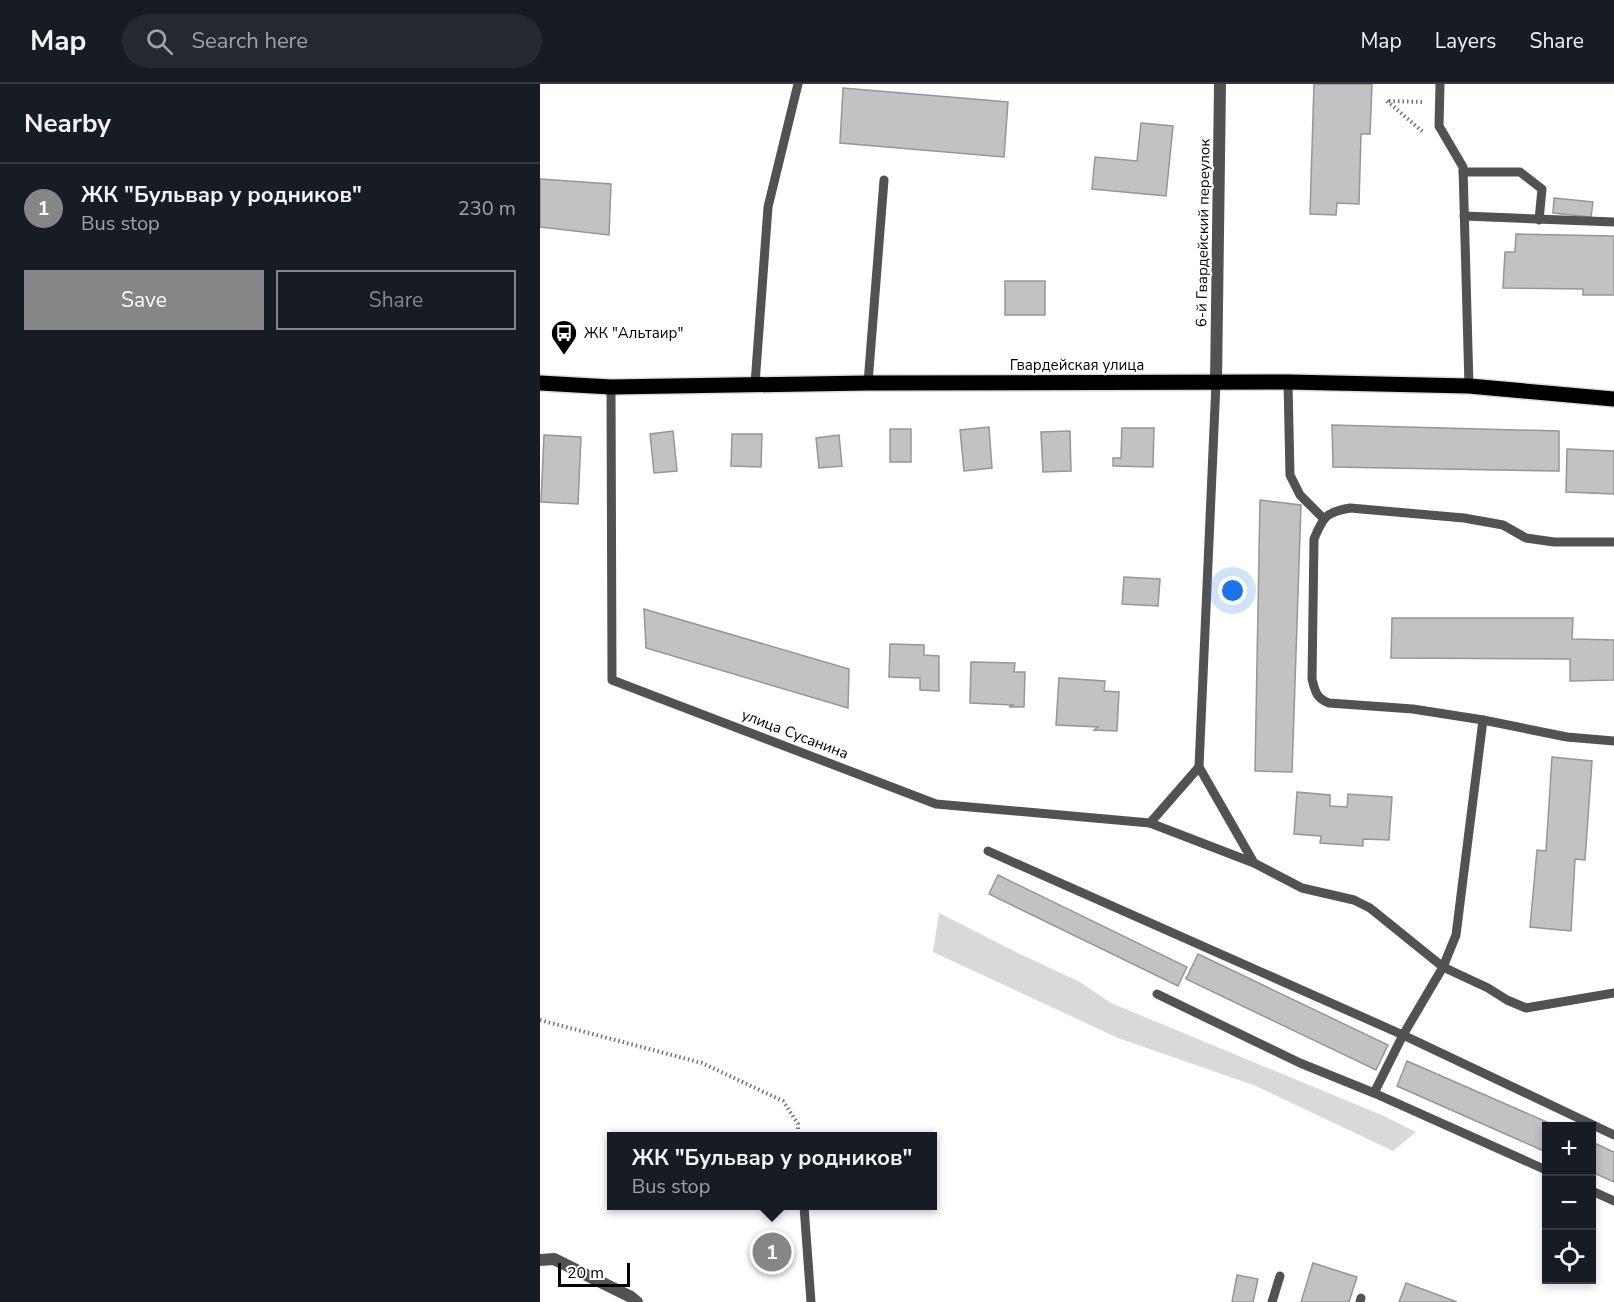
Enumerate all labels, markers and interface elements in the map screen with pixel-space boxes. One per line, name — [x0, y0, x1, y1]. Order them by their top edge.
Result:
search box — [122, 14, 542, 68]
text: Map — [30, 22, 86, 60]
icon: search — [143, 25, 176, 58]
text: Search here — [191, 26, 308, 56]
text: Map — [1360, 27, 1402, 55]
text: Layers — [1435, 27, 1496, 55]
text: Share — [1529, 27, 1584, 55]
text: Nearby — [24, 106, 111, 141]
street label: 6-й Гвардейский переулок — [1191, 139, 1215, 327]
text: ЖК "Бульвар у родников" — [81, 180, 362, 210]
text: 1 — [38, 195, 50, 222]
text: 230 m — [458, 195, 516, 222]
text: Bus stop — [81, 210, 160, 237]
button: Save — [24, 270, 264, 330]
button: Share — [276, 270, 516, 330]
bus stop icon: ЖК "Альтаир" — [549, 318, 579, 356]
place label: ЖК "Альтаир" — [584, 323, 683, 343]
street label: Гвардейская улица — [1010, 355, 1144, 375]
your location — [1218, 576, 1247, 605]
street label: улица Сусанина — [739, 704, 851, 764]
map controls — [1542, 1122, 1596, 1284]
button: + — [1542, 1122, 1596, 1176]
popup — [607, 1132, 937, 1210]
text: ЖК "Бульвар у родников" — [632, 1143, 912, 1173]
text: Bus stop — [632, 1173, 710, 1200]
button: − — [1542, 1176, 1596, 1230]
pin: 1 — [752, 1230, 792, 1274]
button: locate — [1542, 1230, 1596, 1284]
scale bar — [558, 1260, 630, 1288]
text: 20 m — [567, 1262, 604, 1284]

